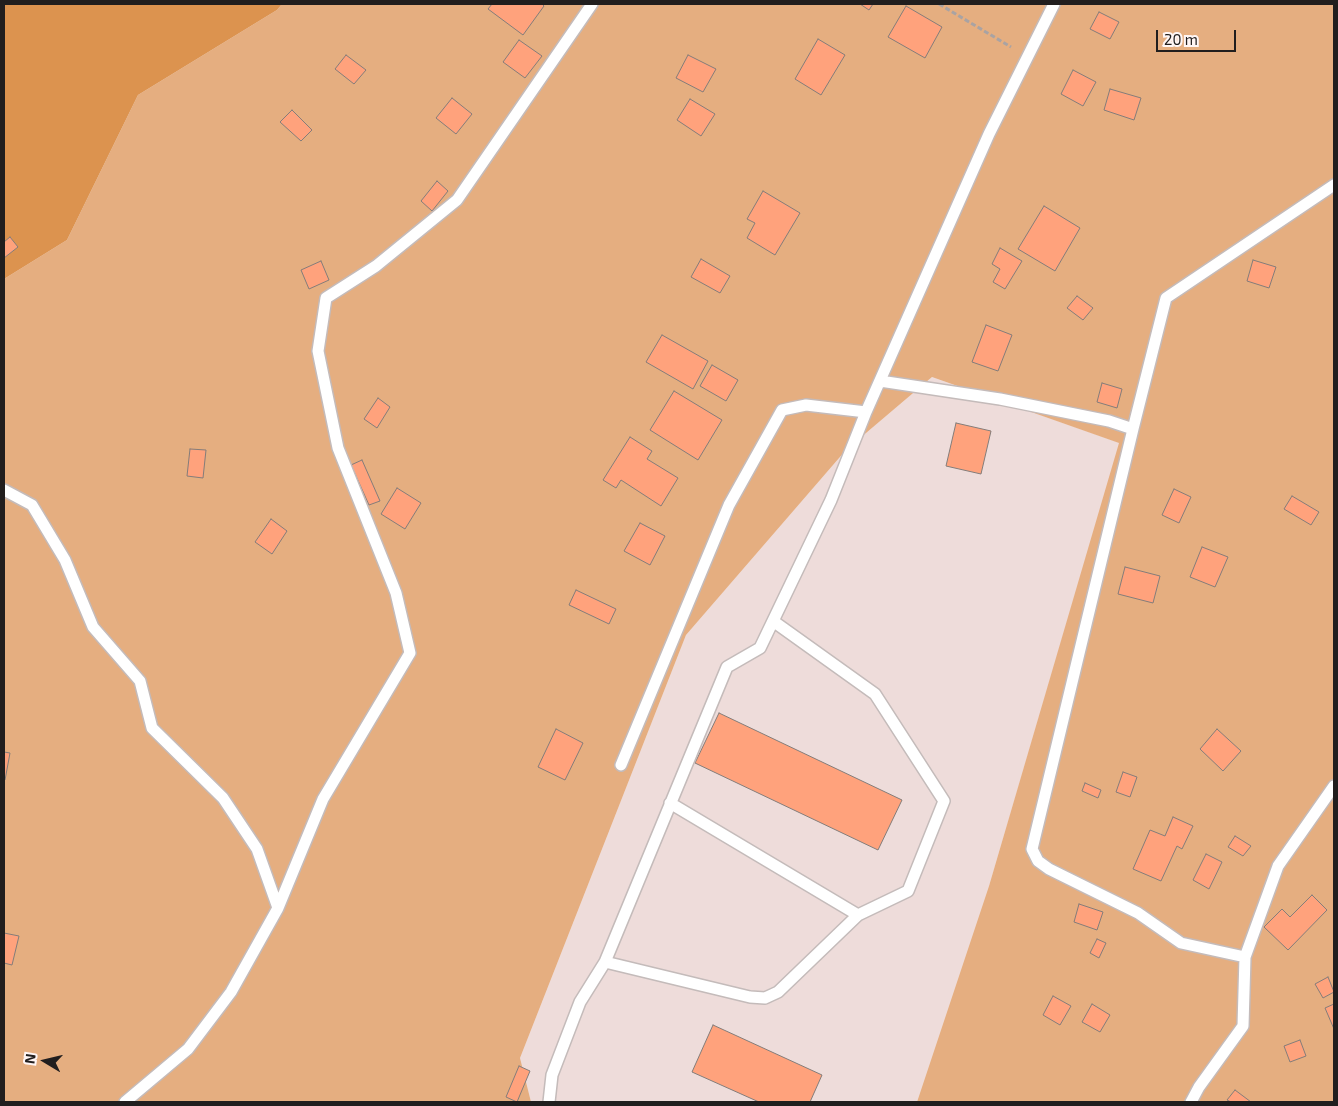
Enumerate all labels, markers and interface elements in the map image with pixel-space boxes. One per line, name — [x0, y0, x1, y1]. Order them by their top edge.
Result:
scale bar — [1158, 20, 1238, 52]
text: 20 m — [1164, 30, 1198, 48]
north arrow — [20, 1036, 70, 1086]
text: N — [21, 1052, 39, 1065]

